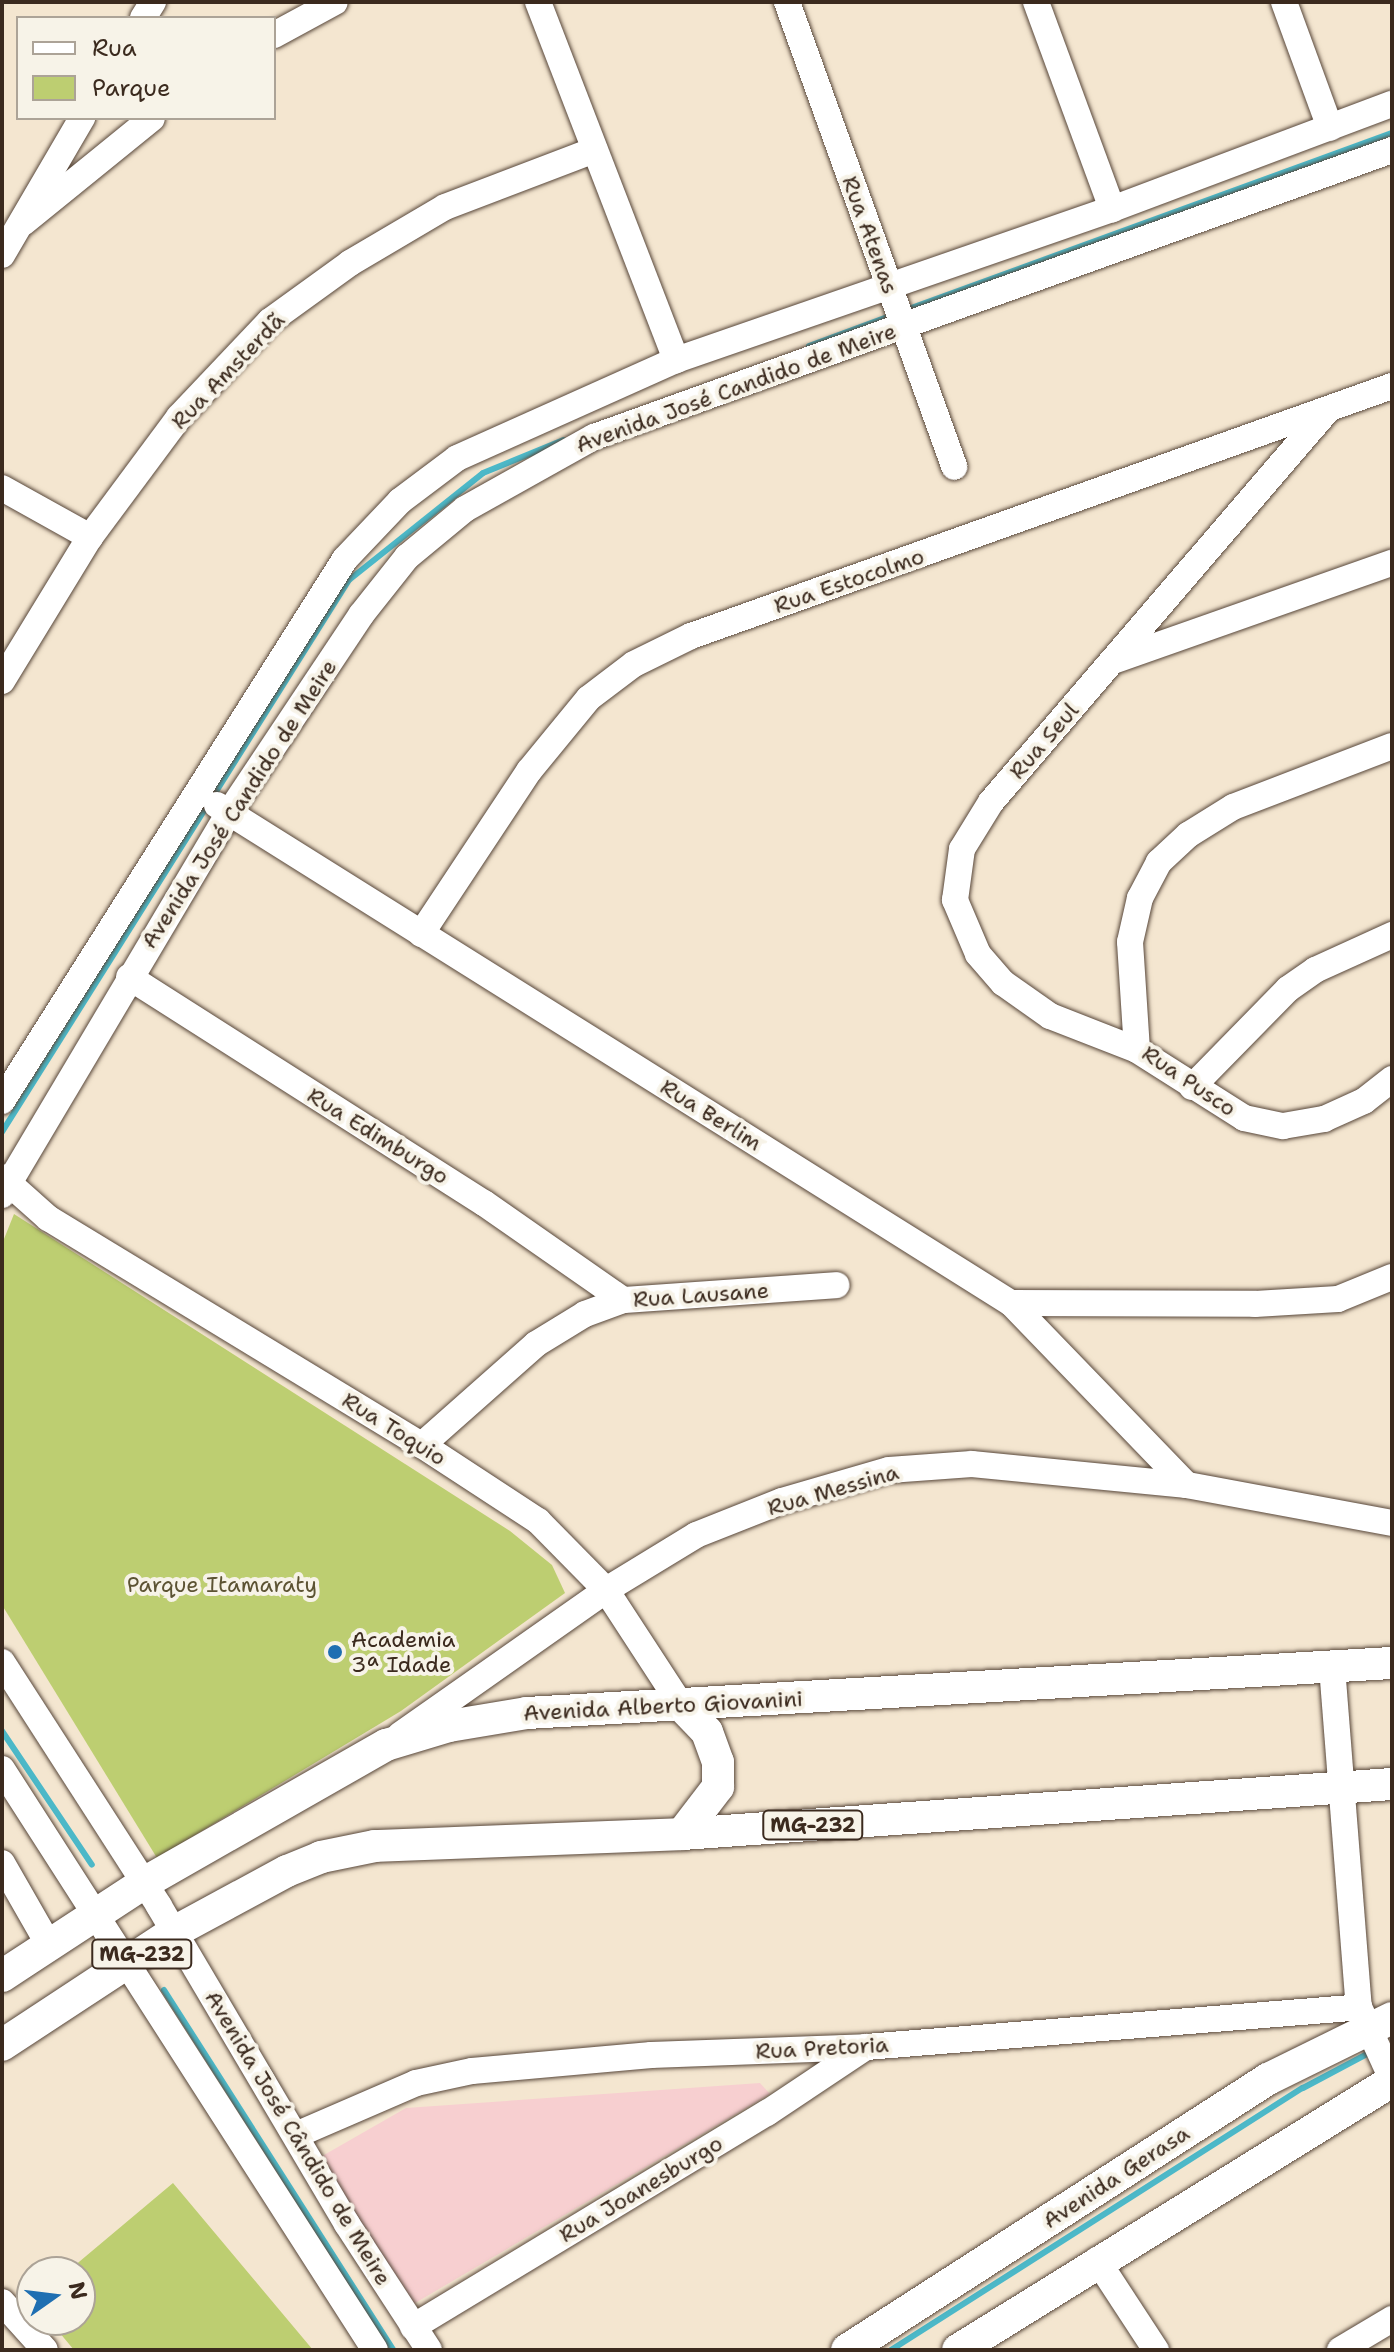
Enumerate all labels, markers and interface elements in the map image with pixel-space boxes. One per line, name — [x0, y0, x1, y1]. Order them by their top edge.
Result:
legend — [16, 16, 276, 120]
text: Rua — [92, 32, 137, 64]
text: Parque — [92, 72, 171, 104]
street label: Rua Atenas — [836, 172, 904, 298]
street label: Rua Amsterdã — [166, 307, 290, 435]
street label: Avenida José Candido de Meire — [572, 318, 900, 458]
street label: Rua Estocolmo — [770, 543, 928, 619]
street label: Avenida José Candido de Meire — [136, 655, 342, 953]
street label: Rua Seul — [1004, 698, 1084, 784]
street label: Rua Pusco — [1137, 1040, 1241, 1122]
street label: Rua Berlim — [656, 1074, 766, 1156]
street label: Rua Edimburgo — [302, 1082, 454, 1190]
street label: Rua Lausane — [632, 1277, 770, 1313]
street label: Rua Toquio — [337, 1387, 451, 1471]
street label: Rua Messina — [764, 1459, 902, 1521]
park label: Parque Itamaraty — [127, 1572, 317, 1598]
place label: Academia 3ª Idade — [351, 1626, 456, 1678]
marker: Academia 3ª Idade — [326, 1643, 344, 1661]
street label: Avenida Alberto Giovanini — [523, 1685, 803, 1727]
road number: MG-232 — [761, 1809, 865, 1841]
road number: MG-232 — [90, 1938, 194, 1970]
street label: Avenida José Cândido de Meire — [199, 1986, 397, 2290]
street label: Rua Pretoria — [755, 2031, 889, 2065]
street label: Avenida Gerasa — [1038, 2120, 1194, 2234]
street label: Rua Joanesburgo — [555, 2130, 727, 2248]
north arrow — [16, 2256, 96, 2336]
text: N — [62, 2279, 94, 2303]

